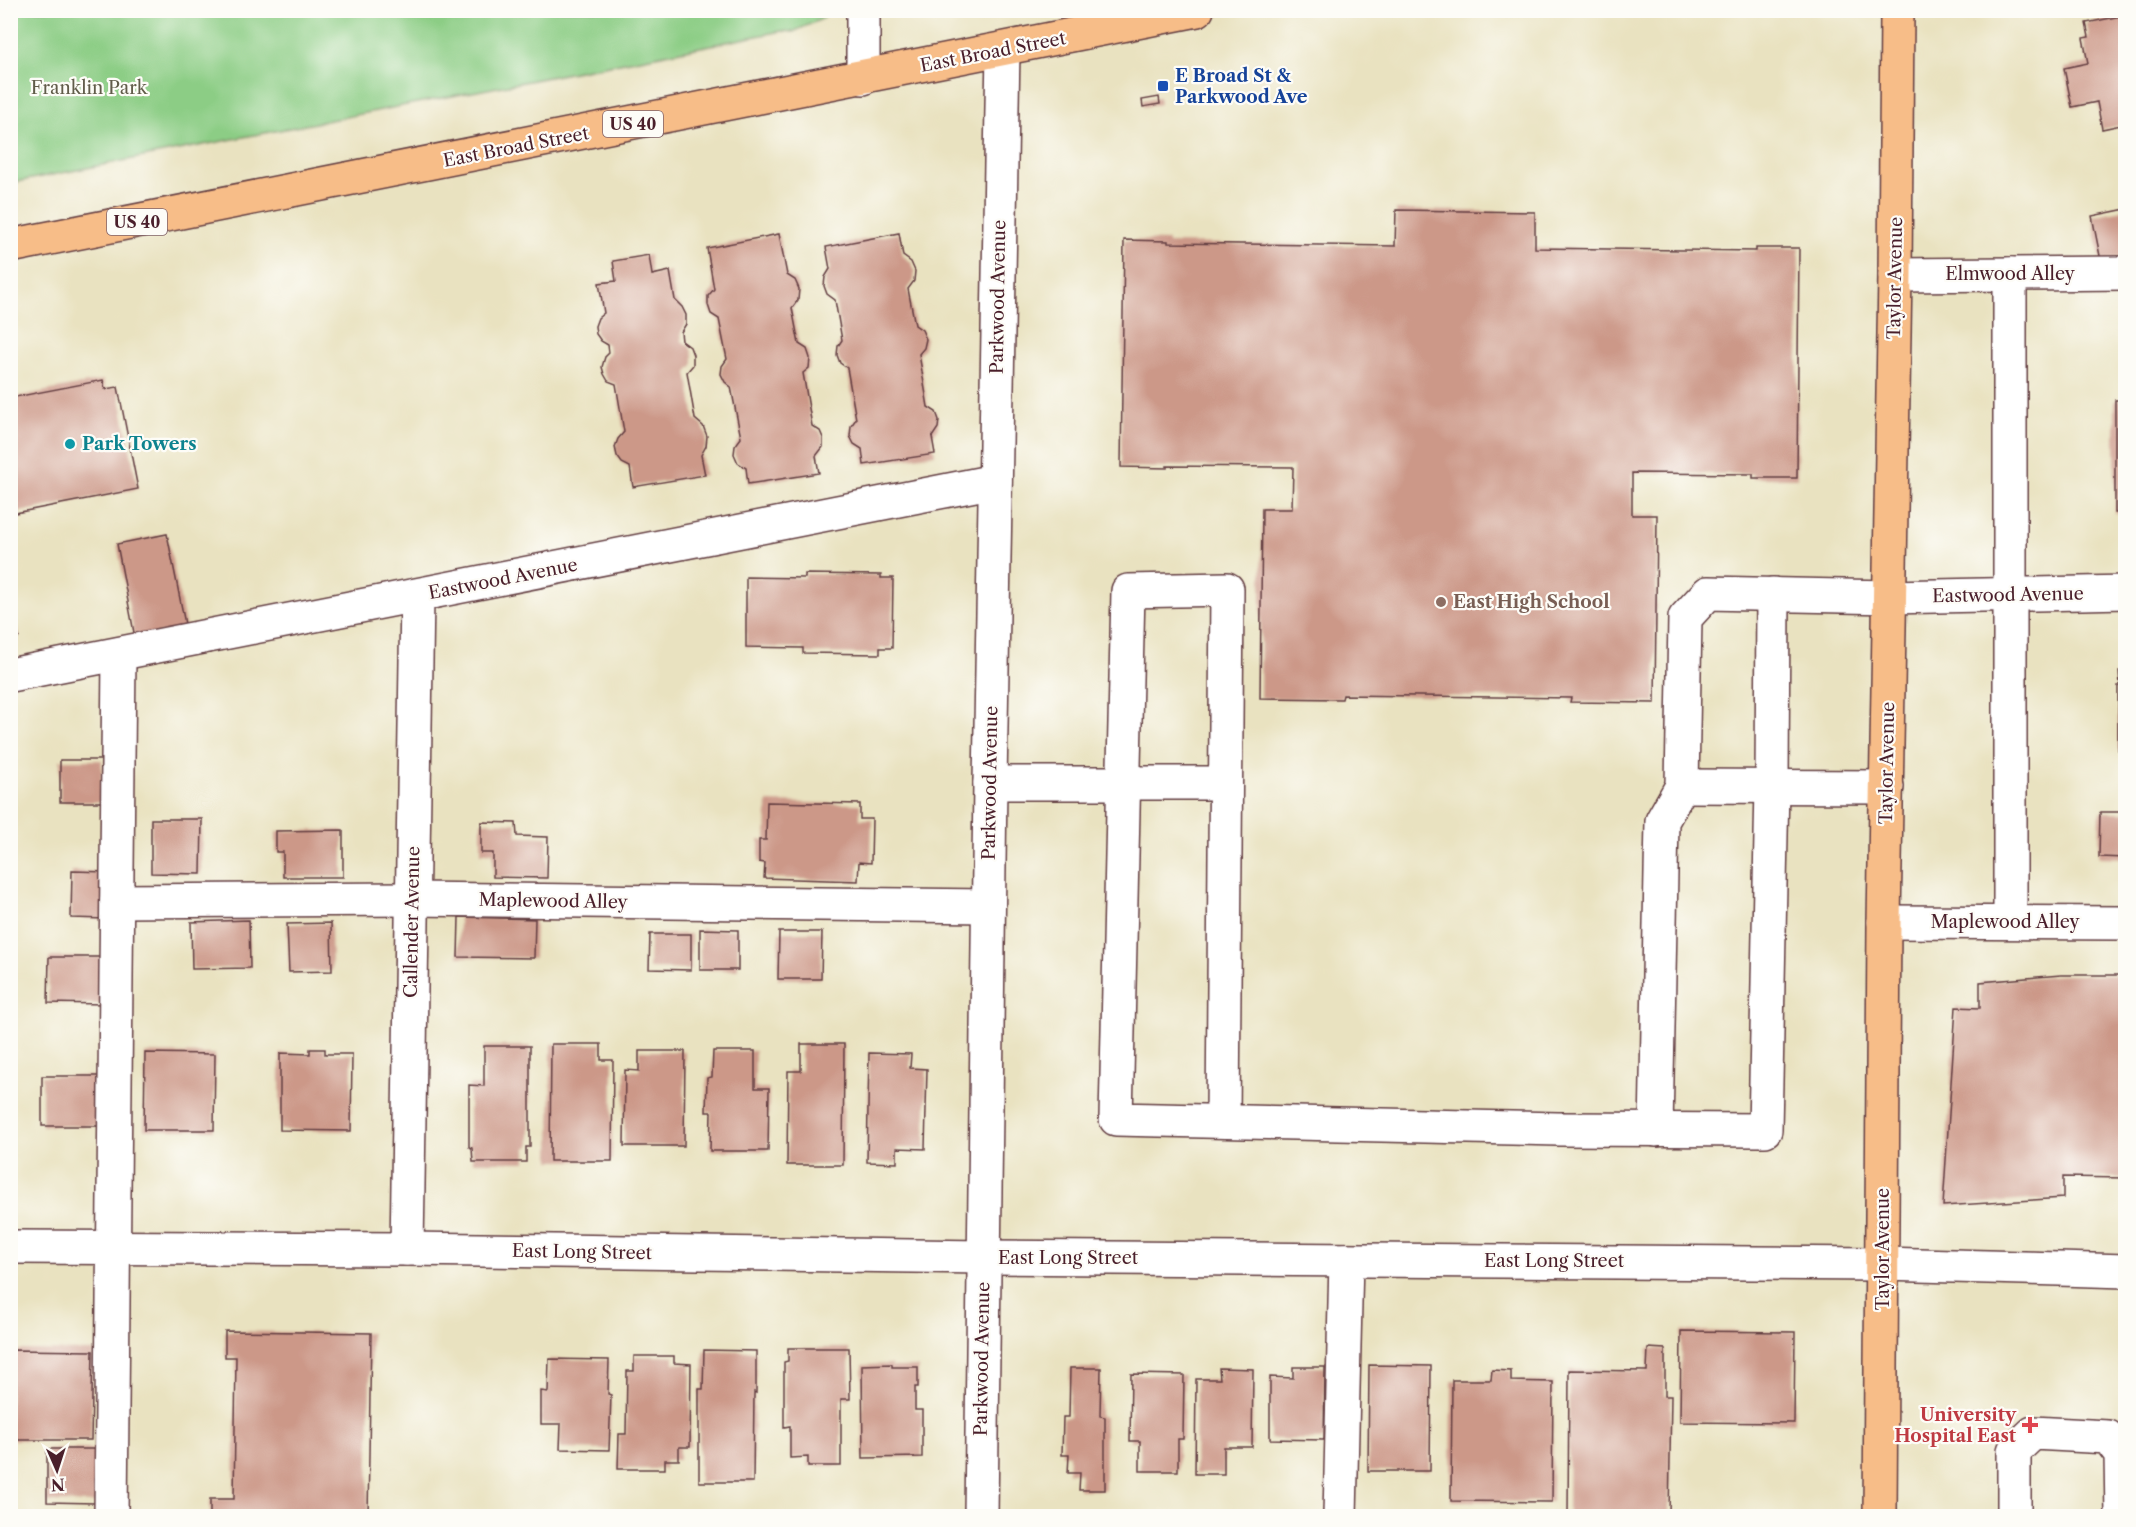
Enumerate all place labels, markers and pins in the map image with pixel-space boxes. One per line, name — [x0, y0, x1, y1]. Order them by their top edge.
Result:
place label: E Broad St & Parkwood Ave — [1175, 65, 1308, 108]
marker: E Broad St & Parkwood Ave — [1156, 79, 1170, 93]
place label: Park Towers — [82, 433, 197, 455]
marker: Park Towers — [63, 437, 77, 451]
place label: East High School — [1453, 591, 1610, 613]
marker: East High School — [1434, 595, 1448, 609]
place label: University Hospital East — [1894, 1404, 2017, 1447]
marker: University Hospital East — [2021, 1416, 2039, 1434]

